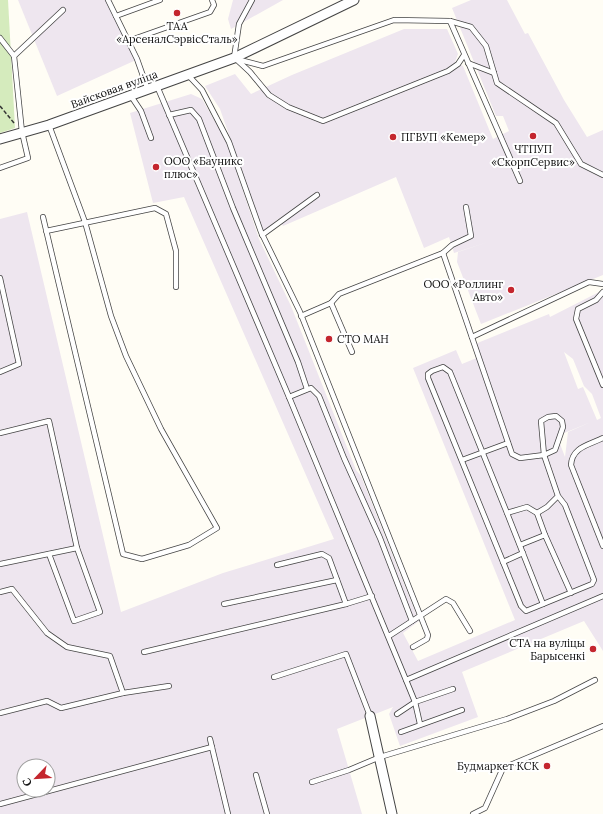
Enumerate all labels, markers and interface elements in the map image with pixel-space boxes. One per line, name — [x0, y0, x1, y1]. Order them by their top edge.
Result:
marker: ТАА «АрсеналСэрвісСталь» — [172, 8, 182, 18]
place label: ТАА «АрсеналСэрвісСталь» — [116, 19, 238, 46]
street label: Вайсковая вуліца — [69, 67, 160, 111]
place label: ПГВУП «Кемер» — [401, 130, 486, 144]
marker: ЧТПУП «СкорпСервис» — [528, 131, 538, 141]
marker: ПГВУП «Кемер» — [388, 132, 398, 142]
place label: ЧТПУП «СкорпСервис» — [491, 142, 575, 169]
place label: ООО «Бауникс плюс» — [164, 154, 243, 181]
marker: ООО «Бауникс плюс» — [151, 162, 161, 172]
place label: ООО «Роллинг Авто» — [423, 277, 503, 304]
marker: ООО «Роллинг Авто» — [506, 285, 516, 295]
place label: СТО МАН — [337, 332, 389, 346]
marker: СТО МАН — [324, 334, 334, 344]
place label: СТА на вуліцы Барысенкі — [509, 636, 585, 663]
marker: СТА на вуліцы Барысенкі — [588, 644, 598, 654]
north arrow — [16, 758, 56, 798]
place label: Будмаркет КСК — [457, 759, 539, 773]
marker: Будмаркет КСК — [542, 761, 552, 771]
text: С — [19, 775, 35, 789]

